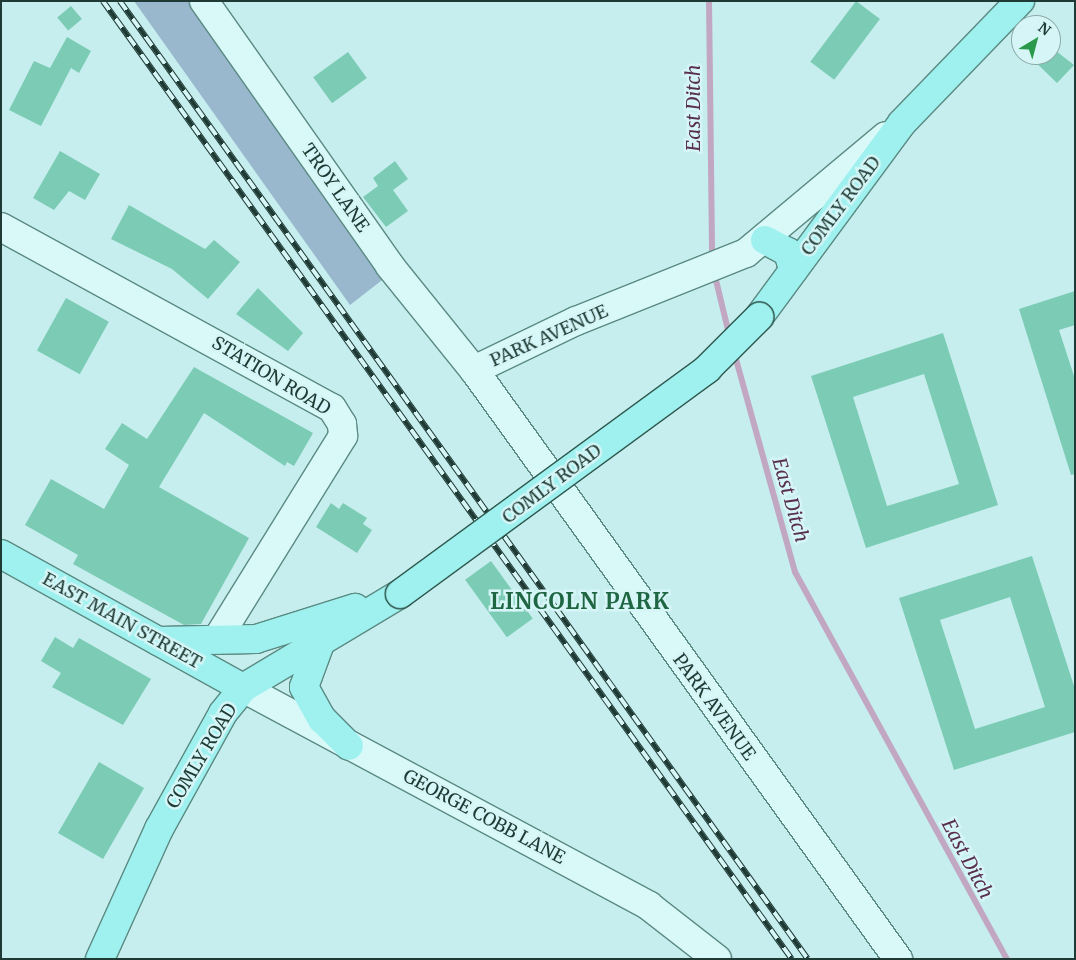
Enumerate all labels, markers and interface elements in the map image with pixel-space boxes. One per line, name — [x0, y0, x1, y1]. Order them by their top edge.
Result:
north arrow — [1011, 15, 1061, 65]
text: N — [1035, 18, 1054, 39]
water label: East Ditch — [683, 65, 705, 151]
street label: TROY LANE — [297, 140, 373, 236]
street label: COMLY ROAD — [797, 152, 885, 260]
street label: PARK AVENUE — [487, 300, 611, 372]
street label: STATION ROAD — [208, 332, 334, 420]
street label: COMLY ROAD — [498, 440, 606, 528]
water label: East Ditch — [767, 455, 813, 545]
street label: EAST MAIN STREET — [39, 568, 205, 674]
district label: LINCOLN PARK — [489, 589, 671, 615]
street label: PARK AVENUE — [668, 650, 760, 764]
street label: COMLY ROAD — [162, 700, 242, 812]
street label: GEORGE COBB LANE — [399, 765, 569, 869]
water label: East Ditch — [937, 815, 997, 903]

